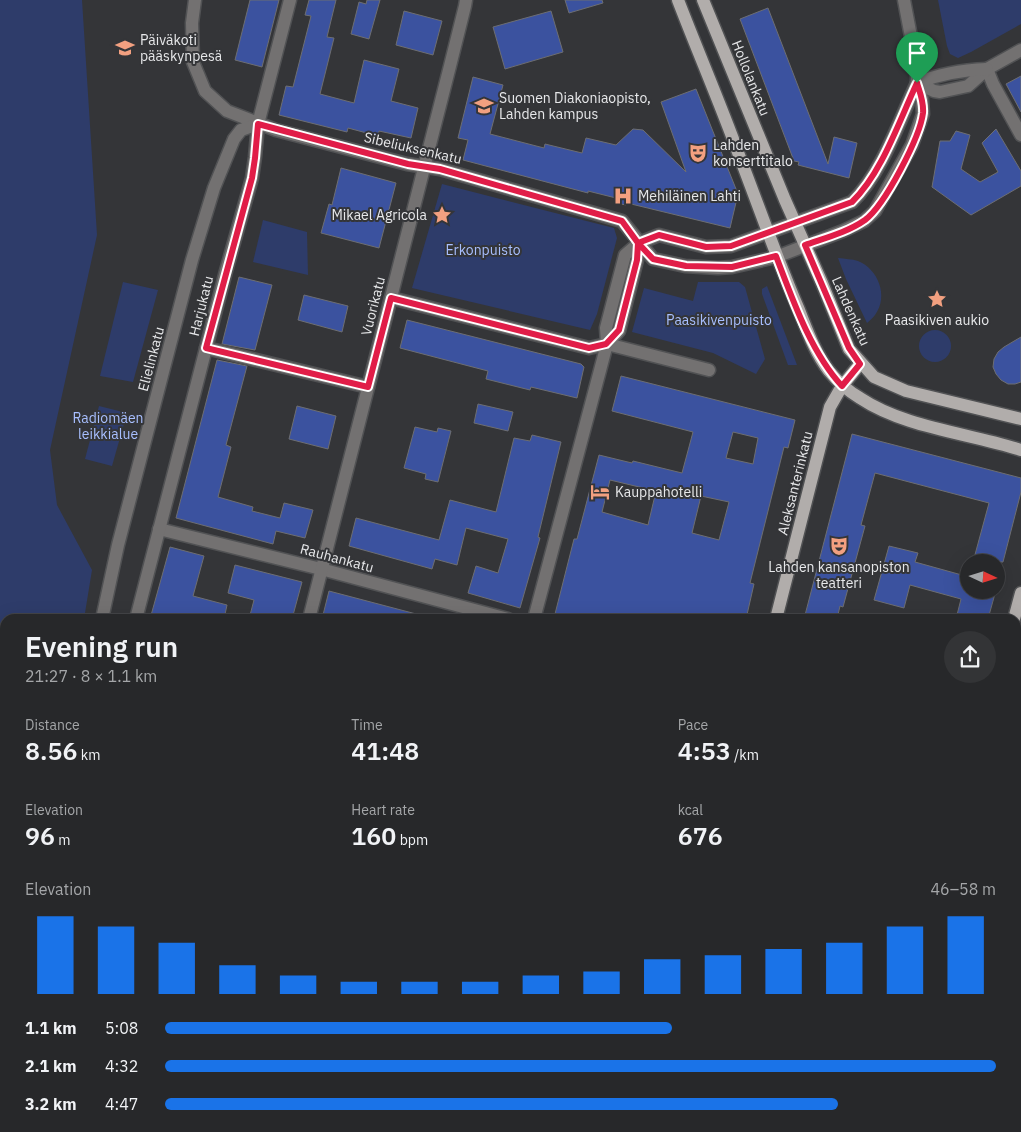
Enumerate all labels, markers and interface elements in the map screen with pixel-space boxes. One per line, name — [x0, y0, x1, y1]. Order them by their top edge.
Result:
place label: Päiväkoti pääskynpesä — [140, 31, 223, 65]
pin — [896, 32, 938, 83]
school or university icon: Päiväkoti pääskynpesä — [114, 37, 136, 59]
street label: Hollolankatu — [728, 38, 774, 118]
icon: arrive — [903, 39, 931, 67]
place label: Suomen Diakoniaopisto, Lahden kampus — [499, 89, 651, 123]
school or university icon: Suomen Diakoniaopisto, Lahden kampus — [473, 95, 495, 117]
street label: Sibeliuksenkatu — [362, 128, 464, 168]
place label: Lahden konserttitalo — [713, 136, 793, 170]
theatre icon: Lahden konserttitalo — [687, 142, 709, 164]
hospital icon: Mehiläinen Lahti — [612, 185, 634, 207]
place label: Mehiläinen Lahti — [638, 187, 741, 205]
place icon: Mikael Agricola — [431, 204, 453, 226]
place label: Mikael Agricola — [331, 206, 428, 224]
park label: Erkonpuisto — [445, 241, 521, 259]
street label: Harjukatu — [185, 274, 217, 338]
street label: Lahdenkatu — [828, 274, 874, 348]
street label: Vuorikatu — [357, 275, 389, 337]
place icon: Paasikiven aukio — [926, 288, 948, 310]
park label: Paasikivenpuisto — [666, 311, 772, 329]
place label: Paasikiven aukio — [885, 311, 989, 329]
street label: Elielinkatu — [134, 325, 168, 393]
park label: Radiomäen leikkialue — [72, 409, 144, 443]
street label: Aleksanterinkatu — [773, 429, 817, 537]
hotel icon: Kauppahotelli — [589, 481, 611, 503]
place label: Kauppahotelli — [615, 483, 702, 501]
theatre icon: Lahden kansanopiston teatteri — [828, 535, 850, 557]
street label: Rauhankatu — [298, 540, 376, 576]
north arrow — [960, 554, 1005, 599]
map controls — [960, 554, 1005, 599]
place label: Lahden kansanopiston teatteri — [768, 558, 910, 592]
text: Evening run — [25, 628, 178, 665]
button: share — [944, 631, 996, 683]
text: 21:27 · 8 × 1.1 km — [25, 666, 157, 686]
text: Distance — [25, 716, 80, 734]
text: Time — [351, 716, 383, 734]
text: Pace — [678, 716, 708, 734]
text: 8.56 — [25, 734, 77, 767]
text: 41:48 — [351, 734, 419, 767]
text: 4:53 — [678, 734, 731, 767]
text: km — [77, 746, 100, 764]
text: /km — [731, 746, 759, 764]
text: Elevation — [25, 801, 83, 819]
text: Heart rate — [351, 801, 415, 819]
text: kcal — [678, 801, 703, 819]
text: 96 — [25, 819, 55, 852]
text: 160 — [351, 819, 396, 852]
text: 676 — [678, 819, 723, 852]
text: m — [55, 831, 71, 849]
text: bpm — [396, 831, 428, 849]
text: Elevation — [25, 879, 91, 899]
text: 46–58 m — [930, 879, 996, 899]
text: 1.1 km — [25, 1018, 76, 1038]
text: 5:08 — [105, 1018, 138, 1038]
text: 2.1 km — [25, 1056, 76, 1076]
text: 4:32 — [105, 1056, 138, 1076]
text: 3.2 km — [25, 1094, 76, 1114]
text: 4:47 — [105, 1094, 138, 1114]

